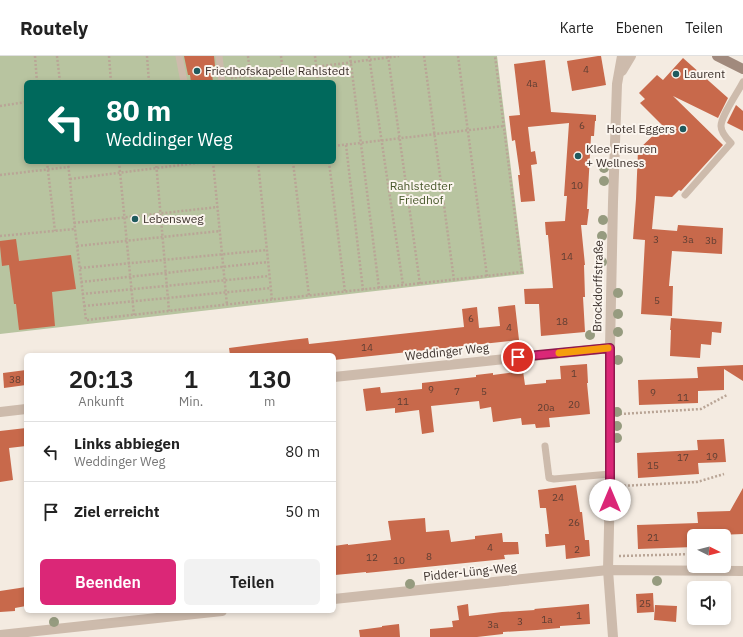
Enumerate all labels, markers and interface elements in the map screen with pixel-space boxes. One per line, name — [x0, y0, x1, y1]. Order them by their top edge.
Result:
text: Routely — [20, 16, 88, 40]
text: Karte — [560, 19, 594, 37]
text: Ebenen — [616, 19, 663, 37]
text: Teilen — [685, 19, 723, 37]
place label: Friedhofskapelle Rahlstedt — [205, 63, 349, 78]
house number: 4 — [583, 63, 589, 76]
marker: Friedhofskapelle Rahlstedt — [192, 66, 202, 76]
place label: Laurent — [684, 66, 725, 81]
marker: Laurent — [671, 69, 681, 79]
house number: 4a — [526, 77, 538, 90]
text: 80 m — [106, 92, 171, 129]
icon: left — [40, 96, 92, 148]
house number: 6 — [579, 119, 585, 132]
place label: Hotel Eggers — [607, 121, 675, 136]
marker: Hotel Eggers — [678, 124, 688, 134]
text: Weddinger Weg — [106, 128, 233, 151]
place label: Klee Frisuren + Wellness — [586, 141, 657, 170]
marker: Klee Frisuren + Wellness — [573, 151, 583, 161]
park label: Rahlstedter Friedhof — [390, 178, 453, 207]
house number: 10 — [571, 179, 583, 192]
place label: Lebensweg — [143, 211, 204, 226]
marker: Lebensweg — [130, 214, 140, 224]
house number: 3 — [653, 233, 659, 246]
house number: 3a — [682, 233, 694, 246]
house number: 3b — [705, 234, 717, 247]
street label: Brockdorffstraße — [589, 239, 606, 332]
house number: 14 — [561, 250, 573, 263]
house number: 5 — [654, 294, 660, 307]
house number: 6 — [468, 312, 474, 325]
house number: 18 — [556, 315, 568, 328]
house number: 4 — [506, 321, 512, 334]
street label: Weddinger Weg — [404, 340, 490, 363]
pin — [501, 340, 535, 374]
house number: 14 — [361, 341, 373, 354]
icon: arrive — [507, 346, 529, 368]
text: 20:13 — [69, 363, 134, 395]
text: 1 — [184, 363, 198, 395]
text: 130 — [248, 363, 291, 395]
house number: 1 — [571, 367, 577, 380]
house number: 38 — [9, 373, 21, 386]
house number: 9 — [428, 383, 434, 396]
house number: 7 — [454, 385, 460, 398]
house number: 5 — [481, 385, 487, 398]
house number: 9 — [650, 386, 656, 399]
house number: 11 — [677, 391, 689, 404]
text: Ankunft — [78, 393, 124, 410]
text: Min. — [179, 393, 203, 410]
text: m — [264, 393, 275, 410]
house number: 11 — [397, 395, 409, 408]
house number: 20 — [568, 398, 580, 411]
house number: 20a — [537, 401, 555, 414]
text: Links abbiegen — [74, 434, 180, 453]
icon: left — [40, 441, 62, 463]
text: 80 m — [285, 442, 320, 461]
house number: 19 — [706, 450, 718, 463]
house number: 17 — [677, 451, 689, 464]
text: Weddinger Weg — [74, 453, 165, 470]
house number: 15 — [647, 459, 659, 472]
position arrow — [589, 479, 631, 521]
house number: 24 — [552, 491, 564, 504]
icon: arrive — [40, 501, 62, 523]
text: Ziel erreicht — [74, 502, 160, 521]
text: 50 m — [285, 502, 320, 521]
house number: 26 — [568, 516, 580, 529]
north arrow — [687, 529, 731, 573]
map controls — [687, 529, 731, 625]
house number: 21 — [647, 531, 659, 544]
house number: 4 — [487, 541, 493, 554]
house number: 2 — [574, 543, 580, 556]
house number: 8 — [426, 550, 432, 563]
house number: 12 — [366, 551, 378, 564]
house number: 10 — [393, 554, 405, 567]
button: Beenden — [40, 559, 176, 605]
button: Teilen — [184, 559, 320, 605]
street label: Pidder-Lüng-Weg — [423, 559, 518, 584]
button: sound — [687, 581, 731, 625]
house number: 25 — [639, 597, 651, 610]
house number: 1 — [576, 609, 582, 622]
house number: 1a — [541, 613, 553, 626]
house number: 3 — [517, 615, 523, 628]
house number: 3a — [487, 618, 499, 631]

